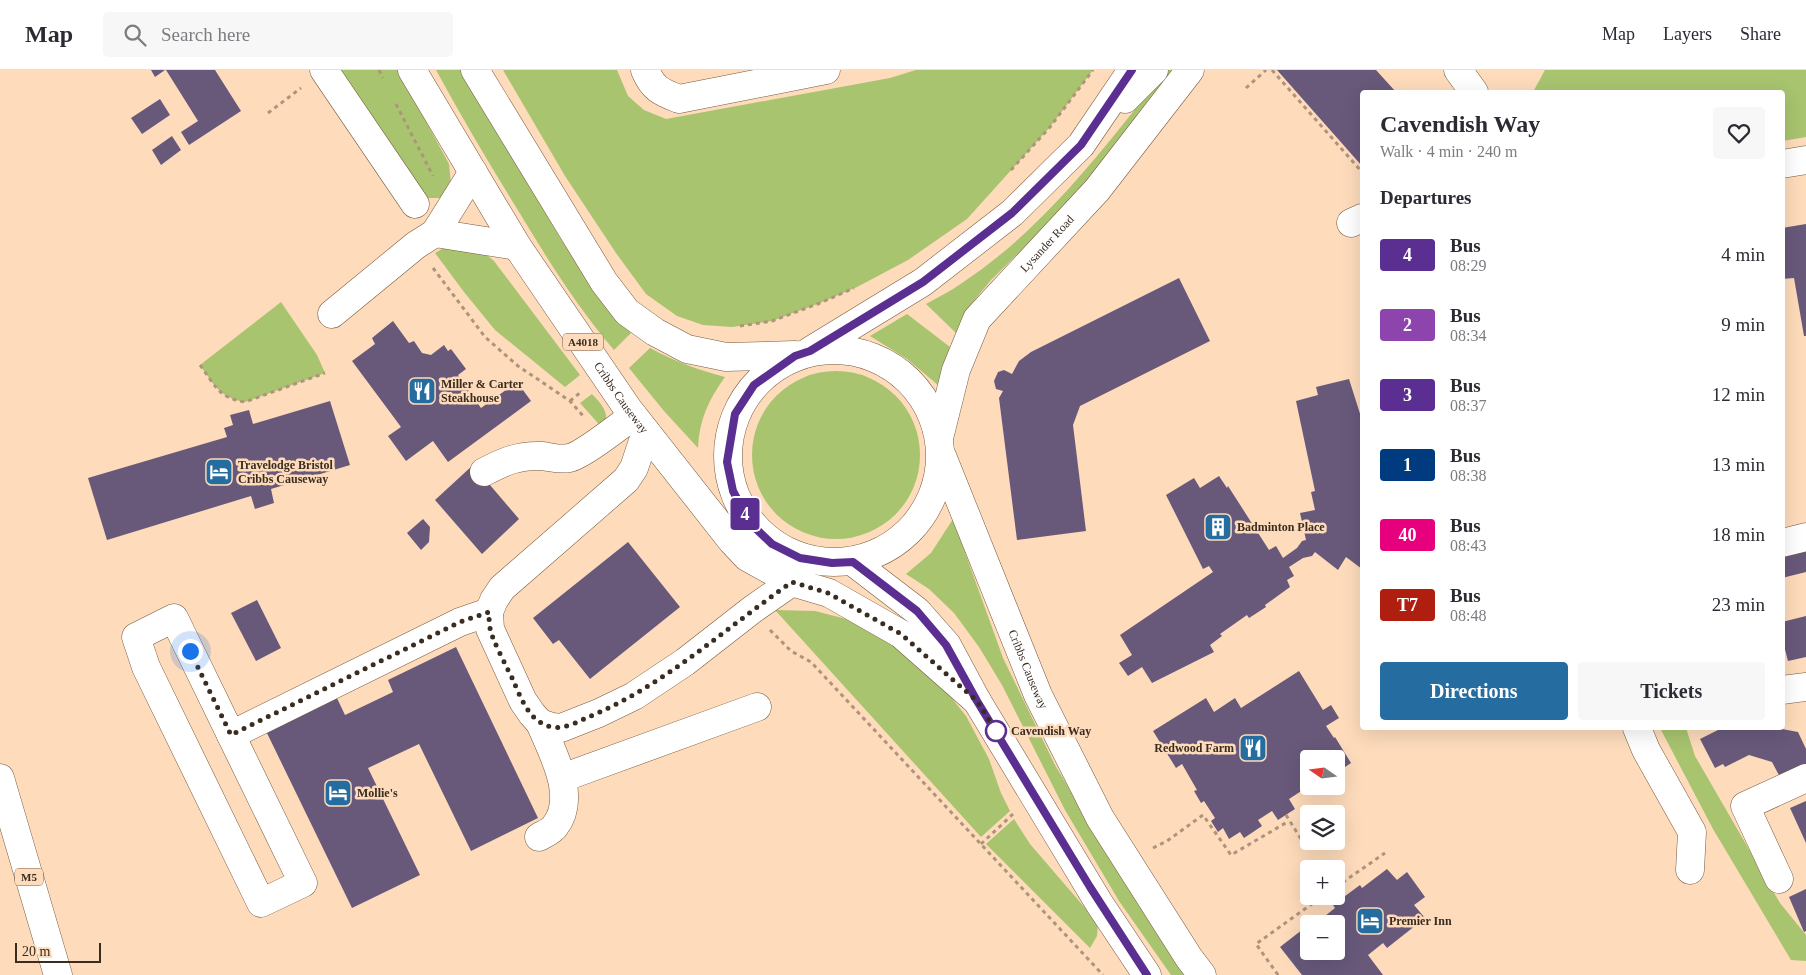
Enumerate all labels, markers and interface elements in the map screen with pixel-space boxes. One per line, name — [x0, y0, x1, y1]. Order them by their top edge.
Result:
search box — [103, 12, 453, 57]
text: Map — [25, 21, 73, 47]
icon: search — [121, 21, 149, 49]
text: Search here — [161, 24, 250, 45]
text: Map — [1602, 24, 1635, 44]
text: Layers — [1663, 24, 1712, 44]
text: Share — [1740, 24, 1781, 44]
button: heart — [1713, 107, 1765, 159]
text: Cavendish Way — [1380, 111, 1540, 137]
text: Walk · 4 min · 240 m — [1380, 143, 1517, 160]
text: Departures — [1380, 187, 1471, 208]
street label: Lysander Road — [1017, 212, 1077, 275]
text: Bus — [1450, 235, 1481, 256]
text: 4 min — [1721, 244, 1765, 265]
text: 4 — [1403, 245, 1412, 265]
text: 08:29 — [1450, 257, 1486, 274]
text: Bus — [1450, 305, 1481, 326]
text: 9 min — [1721, 314, 1765, 335]
text: 2 — [1403, 315, 1412, 335]
text: 08:34 — [1450, 327, 1486, 344]
road number: A4018 — [563, 334, 603, 350]
street label: Cribbs Causeway — [591, 359, 651, 436]
text: Bus — [1450, 375, 1481, 396]
restaurant icon: Miller & Carter Steakhouse — [407, 376, 437, 406]
place label: Miller & Carter Steakhouse — [441, 377, 524, 405]
text: 12 min — [1712, 384, 1765, 405]
text: 3 — [1403, 385, 1412, 405]
text: 08:37 — [1450, 397, 1486, 414]
text: Bus — [1450, 445, 1481, 466]
text: 13 min — [1712, 454, 1765, 475]
text: 1 — [1403, 455, 1412, 475]
hotel icon: Travelodge Bristol Cribbs Causeway — [204, 457, 234, 487]
place label: Travelodge Bristol Cribbs Causeway — [238, 458, 333, 486]
text: 08:38 — [1450, 467, 1486, 484]
line badge: 4 — [729, 498, 761, 530]
text: 4 — [741, 504, 750, 524]
building icon: Badminton Place — [1203, 512, 1233, 542]
text: Bus — [1450, 515, 1481, 536]
place label: Badminton Place — [1237, 520, 1325, 534]
text: 18 min — [1712, 524, 1765, 545]
text: 40 — [1399, 525, 1417, 545]
text: 08:43 — [1450, 537, 1486, 554]
text: Bus — [1450, 585, 1481, 606]
text: 23 min — [1712, 594, 1765, 615]
text: T7 — [1397, 595, 1418, 615]
text: 08:48 — [1450, 607, 1486, 624]
street label: Cribbs Causeway — [1006, 628, 1051, 711]
your location — [178, 639, 203, 664]
button: Directions — [1380, 662, 1568, 720]
button: Tickets — [1578, 662, 1765, 720]
marker: Cavendish Way — [985, 720, 1007, 742]
place label: Cavendish Way — [1011, 724, 1091, 738]
restaurant icon: Redwood Farm — [1238, 733, 1268, 763]
place label: Redwood Farm — [1154, 741, 1234, 755]
north arrow — [1300, 750, 1345, 795]
map controls — [1300, 750, 1345, 960]
hotel icon: Mollie's — [323, 778, 353, 808]
place label: Mollie's — [357, 786, 398, 800]
button: layers — [1300, 805, 1345, 850]
button: + — [1300, 860, 1345, 905]
road number: M5 — [15, 869, 43, 886]
hotel icon: Premier Inn — [1355, 906, 1385, 936]
place label: Premier Inn — [1389, 914, 1452, 928]
button: − — [1300, 915, 1345, 960]
scale bar — [15, 940, 101, 963]
text: 20 m — [22, 944, 50, 959]

